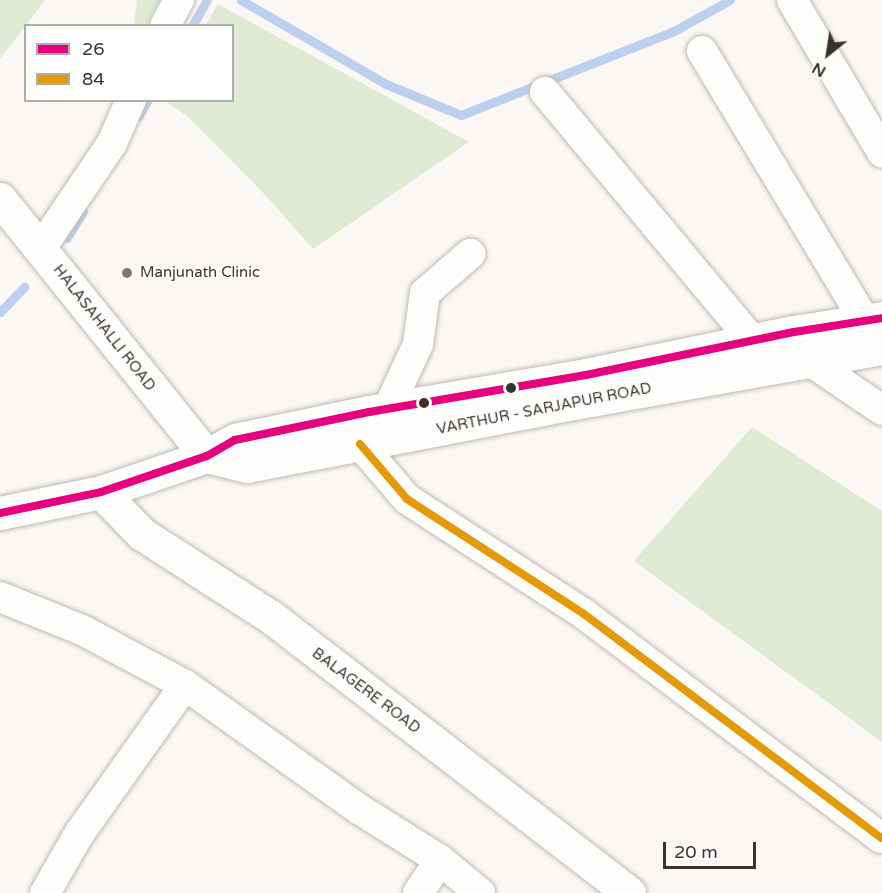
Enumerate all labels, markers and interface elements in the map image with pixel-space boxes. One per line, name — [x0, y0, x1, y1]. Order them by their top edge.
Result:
legend — [24, 24, 234, 102]
north arrow — [798, 24, 858, 84]
text: 26 — [82, 38, 105, 60]
text: N — [808, 58, 830, 81]
text: 84 — [82, 68, 105, 90]
street label: HALASAHALLI ROAD — [49, 261, 159, 395]
marker: Manjunath Clinic — [118, 264, 136, 282]
place label: Manjunath Clinic — [140, 264, 260, 282]
street label: VARTHUR - SARJAPUR ROAD — [435, 379, 653, 439]
unlabelled marker — [505, 382, 517, 394]
unlabelled marker — [418, 397, 430, 409]
street label: BALAGERE ROAD — [308, 644, 424, 738]
scale bar — [666, 830, 759, 868]
text: 20 m — [674, 841, 718, 863]

